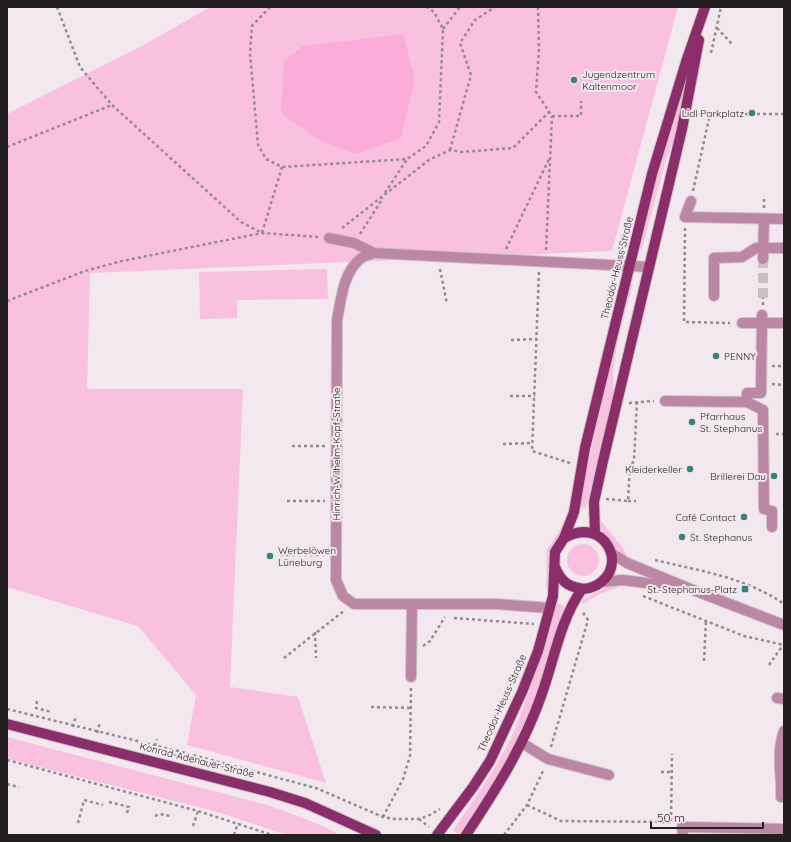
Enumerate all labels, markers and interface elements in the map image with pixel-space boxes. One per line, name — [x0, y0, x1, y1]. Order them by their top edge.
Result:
place label: Jugendzentrum Kaltenmoor — [582, 68, 655, 93]
marker: Jugendzentrum Kaltenmoor — [569, 75, 579, 85]
place label: Lidl Parkplatz — [682, 107, 744, 120]
marker: Lidl Parkplatz — [747, 108, 757, 118]
street label: Theodor-Heuss-Straße — [598, 215, 636, 321]
place label: PENNY — [724, 350, 756, 363]
marker: PENNY — [711, 351, 721, 361]
street label: Hinrich-Wilhelm-Kopf-Straße — [330, 387, 343, 521]
place label: Pfarrhaus St. Stephanus — [700, 410, 762, 435]
marker: Pfarrhaus St. Stephanus — [687, 417, 697, 427]
place label: Kleiderkeller — [625, 463, 682, 476]
marker: Kleiderkeller — [685, 464, 695, 474]
place label: Brillerei Dau — [710, 470, 766, 483]
marker: Brillerei Dau — [769, 471, 779, 481]
place label: Café Contact — [675, 511, 737, 524]
marker: Café Contact — [739, 512, 749, 522]
place label: St. Stephanus — [690, 531, 752, 544]
marker: St. Stephanus — [677, 532, 687, 542]
place label: Werbelöwen Lüneburg — [278, 544, 336, 569]
marker: Werbelöwen Lüneburg — [265, 551, 275, 561]
place label: St.-Stephanus-Platz — [647, 583, 737, 596]
marker: St.-Stephanus-Platz — [740, 584, 750, 594]
street label: Theodor-Heuss-Straße — [475, 652, 530, 754]
street label: Konrad-Adenauer-Straße — [138, 739, 256, 781]
scale bar — [651, 804, 763, 830]
text: 50 m — [657, 810, 685, 825]

